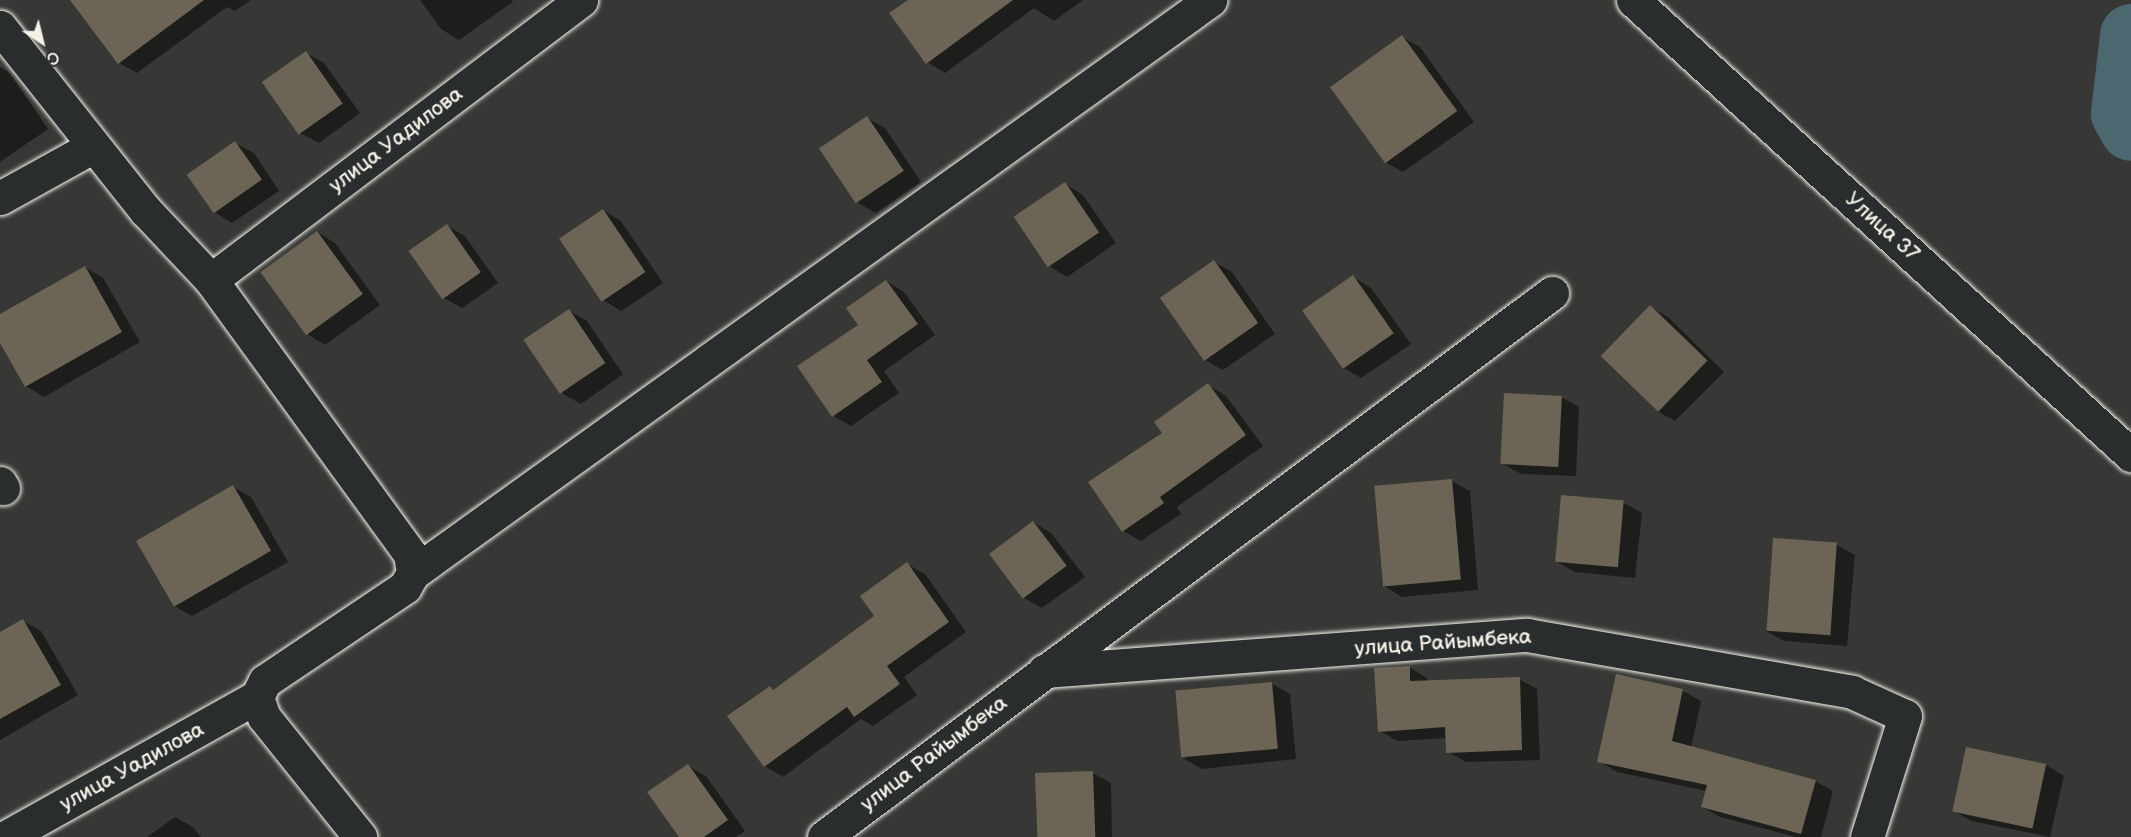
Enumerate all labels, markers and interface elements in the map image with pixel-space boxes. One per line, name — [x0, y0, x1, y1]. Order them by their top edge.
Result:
north arrow — [12, 12, 72, 72]
text: С — [43, 46, 63, 68]
street label: улица Уадилова — [324, 82, 468, 198]
street label: Улица 37 — [1840, 187, 1924, 267]
street label: улица Райымбека — [1354, 624, 1532, 662]
street label: улица Райымбека — [856, 691, 1012, 817]
street label: улица Уадилова — [56, 717, 208, 817]

